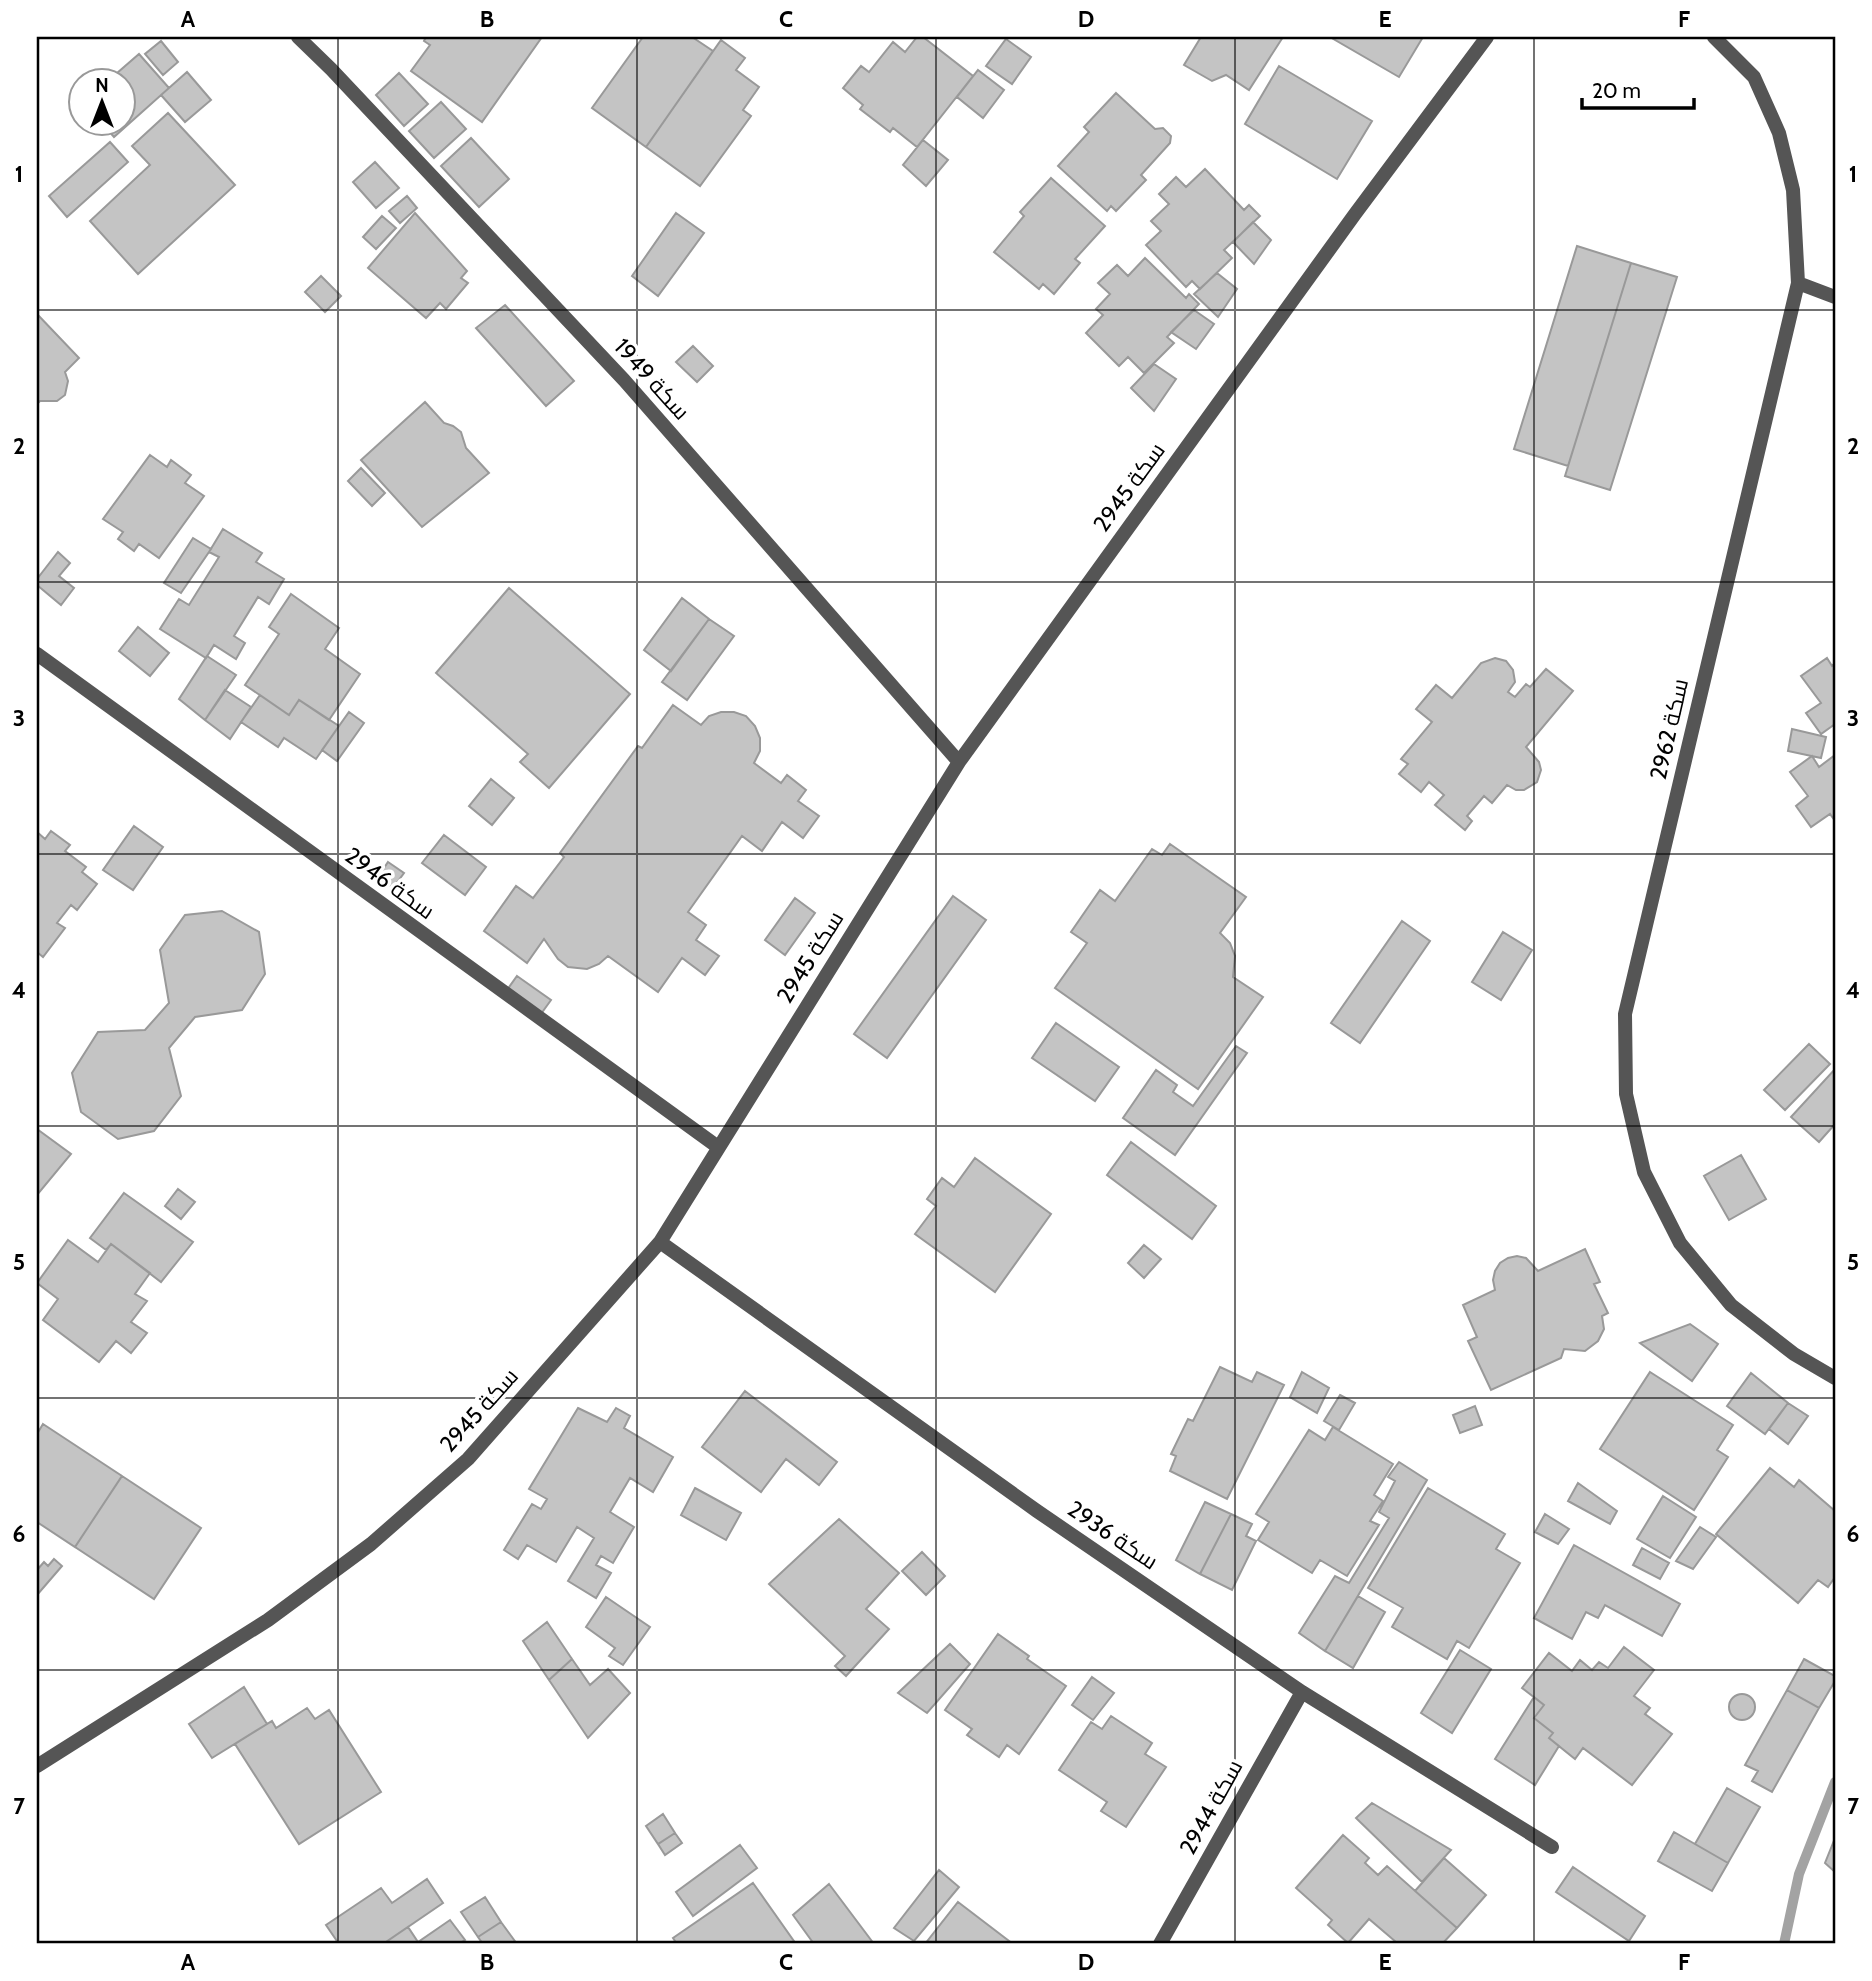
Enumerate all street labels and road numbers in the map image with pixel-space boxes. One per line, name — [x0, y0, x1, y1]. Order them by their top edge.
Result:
street label: سكة 1949 — [608, 333, 696, 425]
street label: سكة 2945 — [1087, 437, 1171, 537]
street label: سكة 2962 — [1644, 676, 1694, 782]
street label: سكة 2946 — [340, 841, 440, 925]
street label: سكة 2945 — [771, 906, 849, 1008]
street label: سكة 2945 — [434, 1362, 524, 1458]
street label: سكة 2936 — [1062, 1495, 1164, 1575]
street label: سكة 2944 — [1173, 1755, 1249, 1859]

